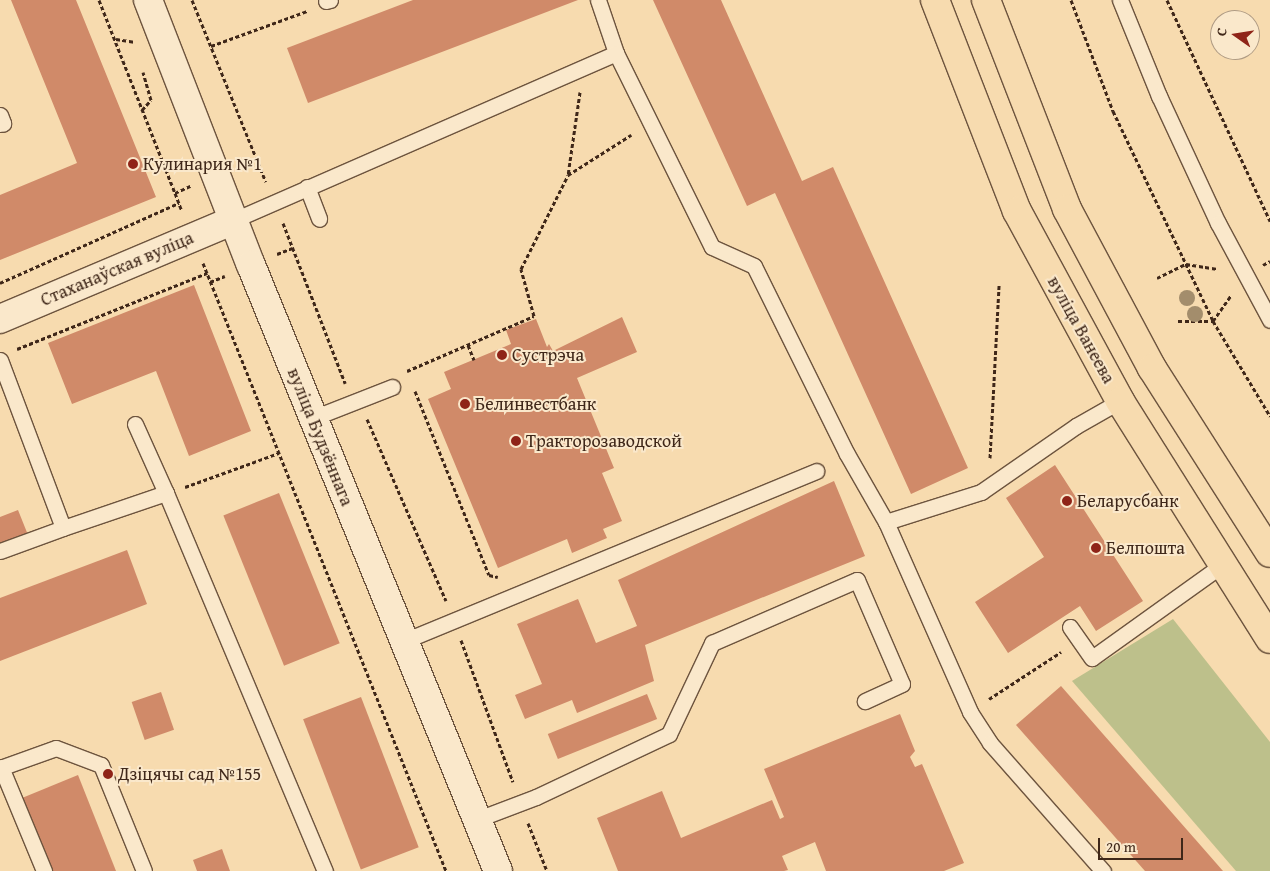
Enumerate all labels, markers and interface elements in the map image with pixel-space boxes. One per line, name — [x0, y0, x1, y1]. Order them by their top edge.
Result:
north arrow — [1210, 10, 1260, 60]
text: С — [1211, 26, 1232, 38]
place label: Кулинария №1 — [143, 153, 262, 175]
marker: Кулинария №1 — [127, 158, 139, 170]
street label: Стаханаўская вуліца — [37, 227, 197, 311]
street label: вуліца Ванеева — [1043, 273, 1119, 387]
place label: Сустрэча — [512, 344, 584, 366]
marker: Сустрэча — [496, 349, 508, 361]
street label: вуліца Будзённага — [283, 365, 357, 509]
place label: Белинвестбанк — [475, 393, 596, 415]
marker: Белинвестбанк — [459, 398, 471, 410]
place label: Тракторозаводской — [526, 430, 682, 452]
marker: Тракторозаводской — [510, 435, 522, 447]
place label: Беларусбанк — [1077, 490, 1179, 512]
marker: Беларусбанк — [1061, 495, 1073, 507]
place label: Белпошта — [1106, 537, 1185, 559]
marker: Белпошта — [1090, 542, 1102, 554]
place label: Дзіцячы сад №155 — [118, 763, 261, 785]
marker: Дзіцячы сад №155 — [102, 768, 114, 780]
scale bar — [1100, 828, 1185, 860]
text: 20 m — [1106, 836, 1136, 857]

